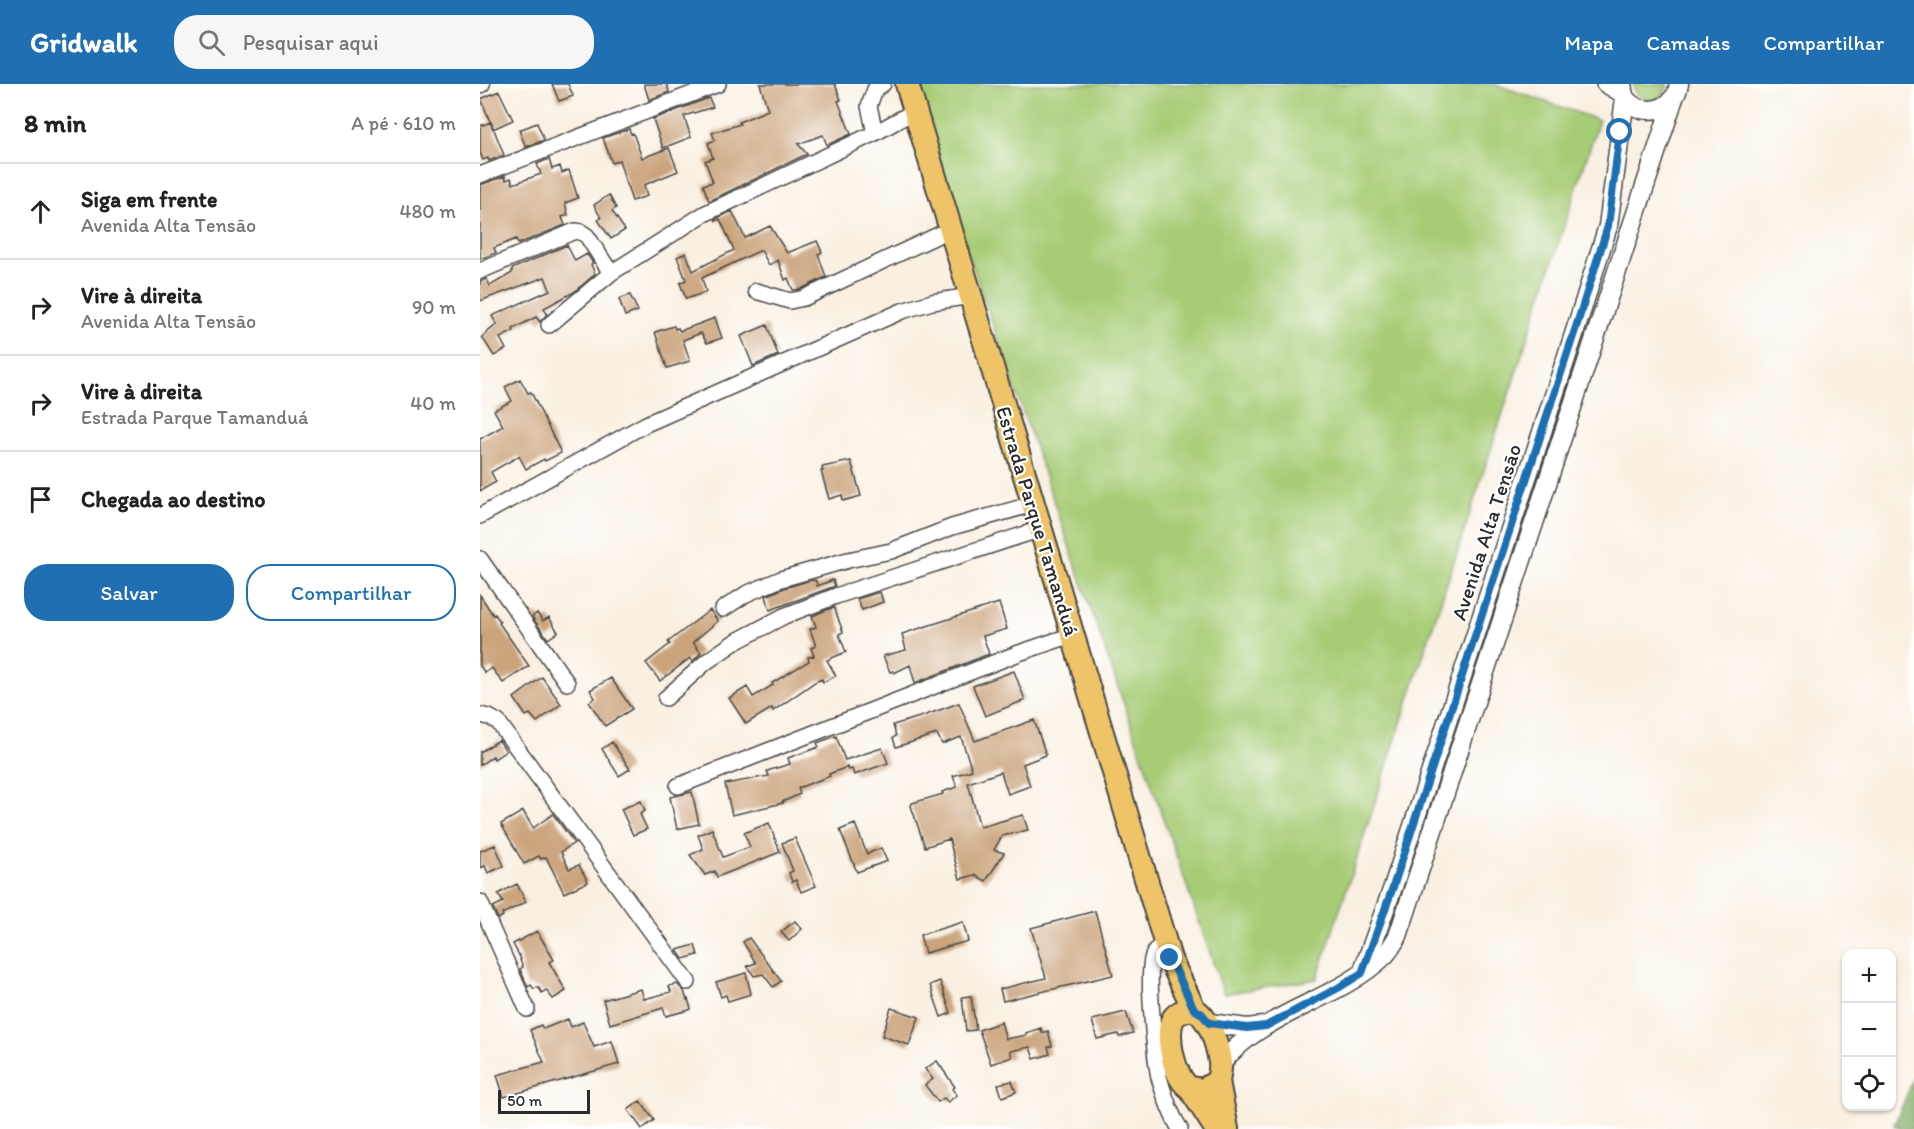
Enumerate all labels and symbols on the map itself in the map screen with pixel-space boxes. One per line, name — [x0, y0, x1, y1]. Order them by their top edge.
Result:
route start — [1606, 118, 1632, 144]
street label: Estrada Parque Tamanduá — [991, 403, 1085, 639]
street label: Avenida Alta Tensāo — [1446, 441, 1526, 623]
route end — [1156, 944, 1182, 970]
scale bar — [498, 1087, 590, 1114]

